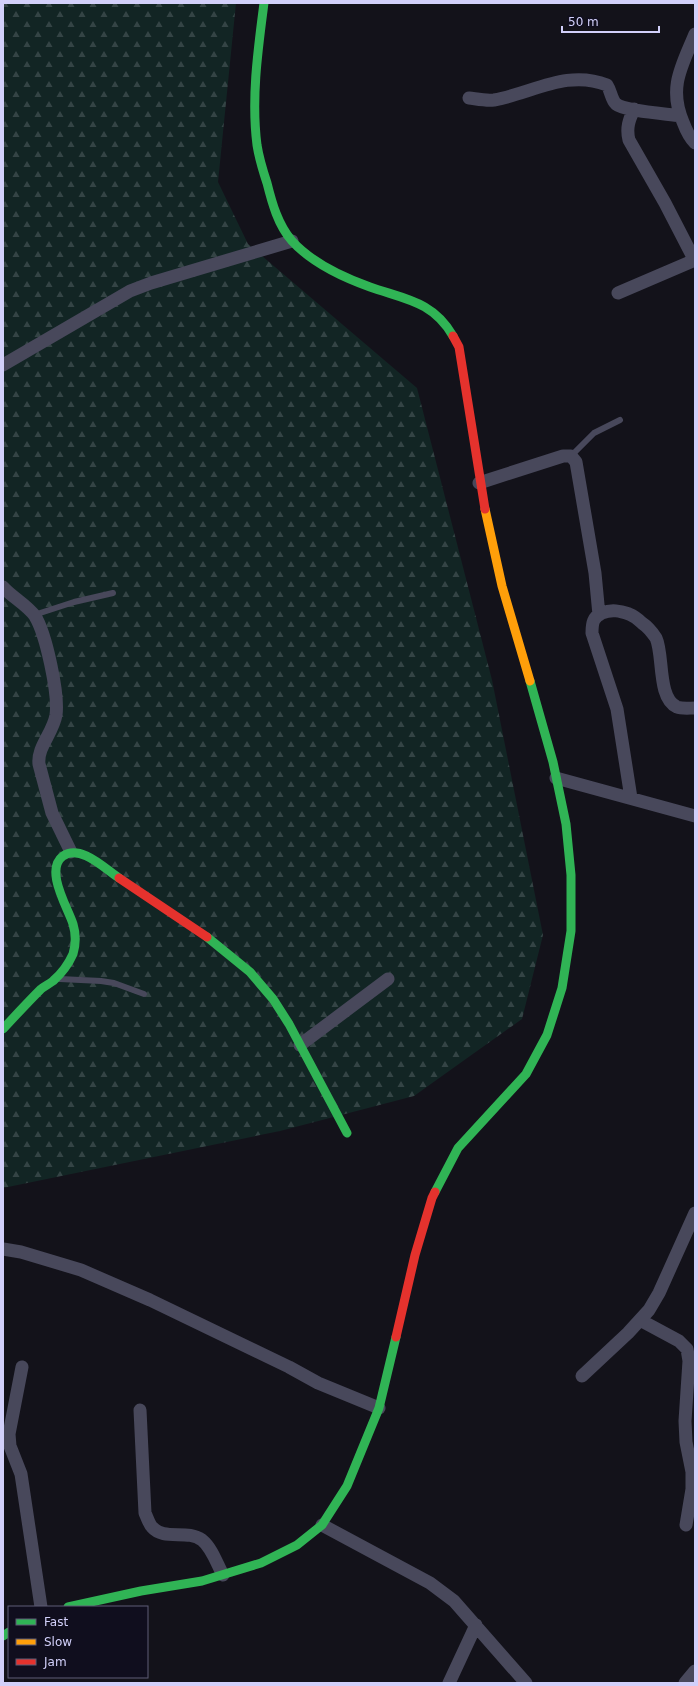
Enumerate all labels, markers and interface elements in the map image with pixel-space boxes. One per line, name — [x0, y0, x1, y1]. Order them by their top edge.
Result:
scale bar — [562, 8, 659, 34]
text: 50 m — [568, 15, 599, 29]
legend — [8, 1606, 148, 1678]
text: Fast — [44, 1615, 68, 1629]
text: Slow — [44, 1635, 72, 1649]
text: Jam — [43, 1655, 67, 1669]

